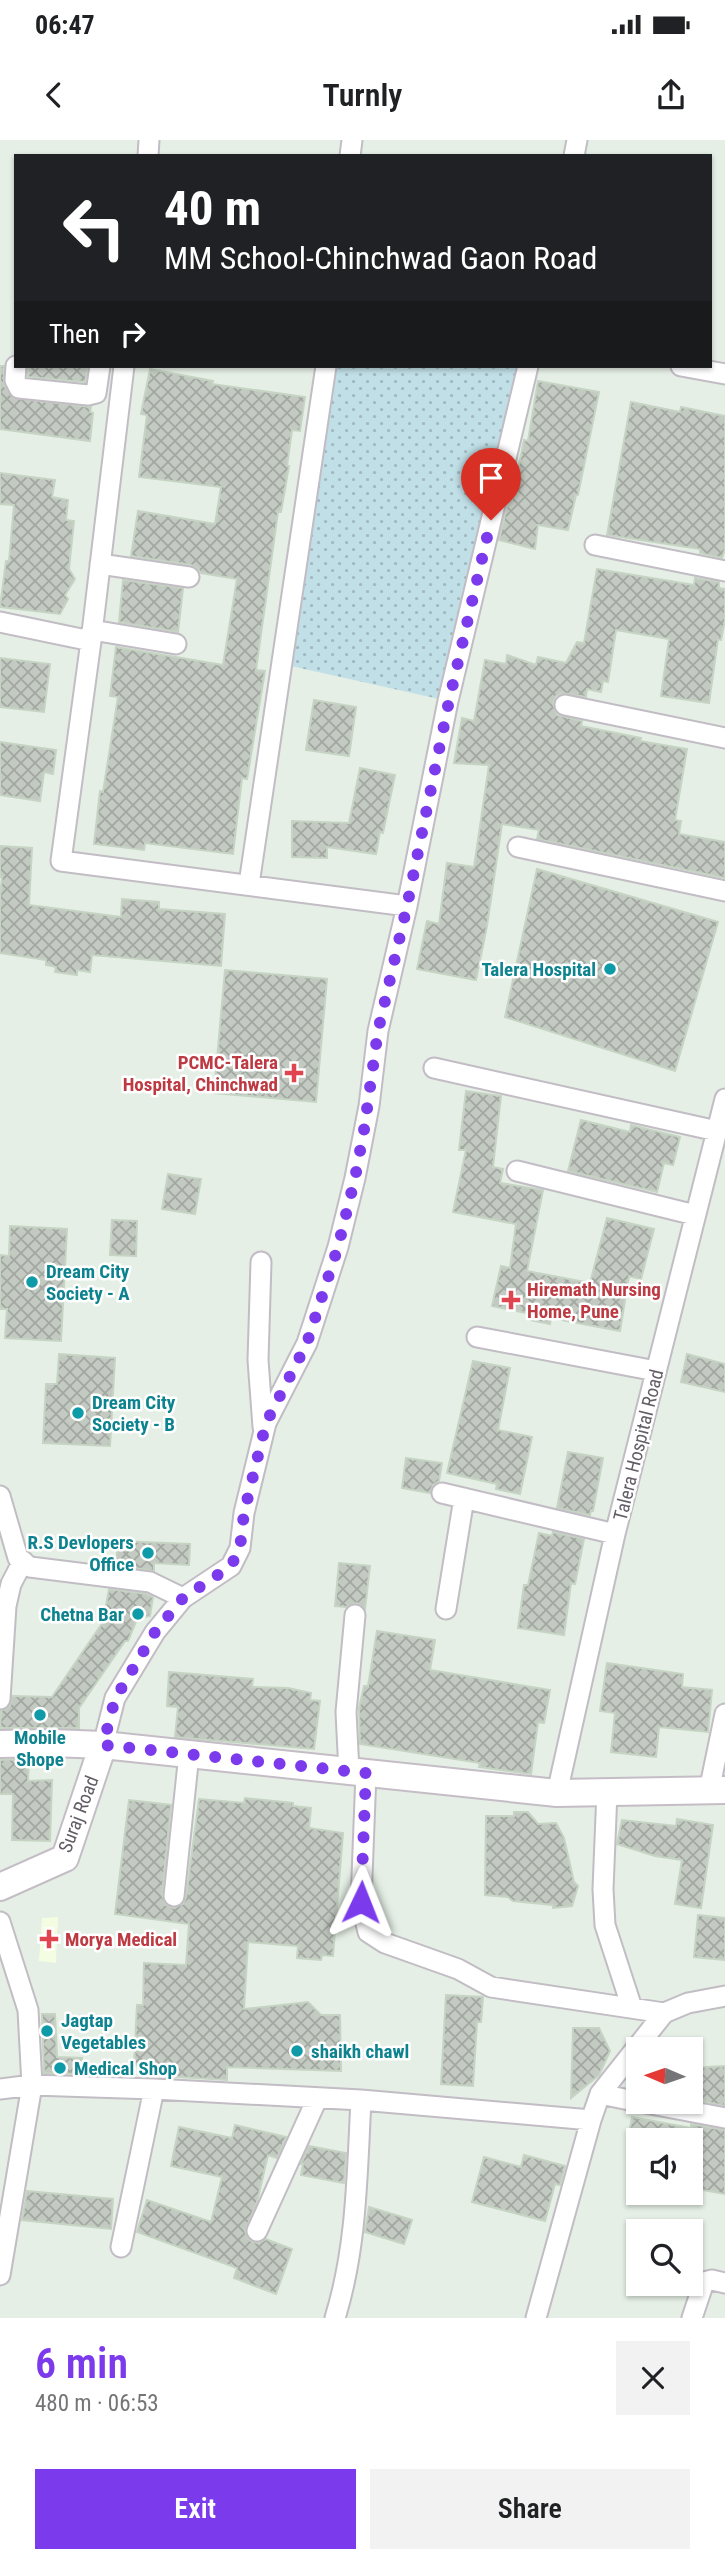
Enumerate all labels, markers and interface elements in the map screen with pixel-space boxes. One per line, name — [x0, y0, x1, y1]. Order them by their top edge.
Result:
text: 06:47 — [35, 10, 95, 40]
icon: back — [35, 76, 73, 114]
text: Turnly — [323, 76, 402, 114]
icon: share — [652, 76, 690, 114]
text: 40 m — [164, 180, 261, 237]
icon: left — [49, 182, 140, 273]
text: MM School-Chinchwad Gaon Road — [164, 239, 597, 277]
icon: right — [114, 315, 152, 353]
text: Then — [49, 319, 100, 349]
pin — [461, 448, 521, 520]
icon: arrive — [472, 459, 510, 497]
place label: Talera Hospital — [482, 958, 596, 981]
marker: Talera Hospital — [602, 961, 618, 977]
place label: PCMC-Talera Hospital, Chinchwad — [123, 1051, 278, 1096]
marker: PCMC-Talera Hospital, Chinchwad — [284, 1063, 304, 1083]
place label: Dream City Society - A — [46, 1260, 130, 1305]
marker: Dream City Society - A — [24, 1274, 40, 1290]
place label: Hiremath Nursing Home, Pune — [527, 1278, 661, 1323]
marker: Hiremath Nursing Home, Pune — [501, 1290, 521, 1310]
street label: Talera Hospital Road — [609, 1367, 668, 1523]
place label: Dream City Society - B — [92, 1391, 176, 1436]
marker: Dream City Society - B — [70, 1405, 86, 1421]
place label: R.S Devlopers Office — [27, 1531, 134, 1576]
marker: R.S Devlopers Office — [140, 1545, 156, 1561]
place label: Chetna Bar — [40, 1603, 124, 1626]
marker: Chetna Bar — [130, 1606, 146, 1622]
marker: Mobile Shope — [32, 1707, 48, 1723]
place label: Mobile Shope — [14, 1726, 66, 1771]
street label: Suraj Road — [53, 1773, 104, 1856]
position arrow — [324, 1865, 398, 1939]
place label: Morya Medical — [65, 1928, 177, 1951]
marker: Morya Medical — [39, 1929, 59, 1949]
place label: Jagtap Vegetables — [61, 2009, 146, 2054]
marker: Jagtap Vegetables — [39, 2023, 55, 2039]
north arrow — [626, 2037, 704, 2114]
map controls — [626, 2037, 703, 2296]
place label: shaikh chawl — [311, 2040, 409, 2063]
marker: shaikh chawl — [289, 2043, 305, 2059]
place label: Medical Shop — [74, 2057, 177, 2080]
marker: Medical Shop — [52, 2060, 68, 2076]
button: sound — [626, 2128, 703, 2205]
button: search — [626, 2219, 703, 2296]
text: 6 min — [35, 2339, 128, 2388]
button: close — [616, 2341, 690, 2415]
text: 480 m · 06:53 — [35, 2390, 159, 2417]
button: Exit — [35, 2469, 356, 2549]
button: Share — [370, 2469, 690, 2549]

